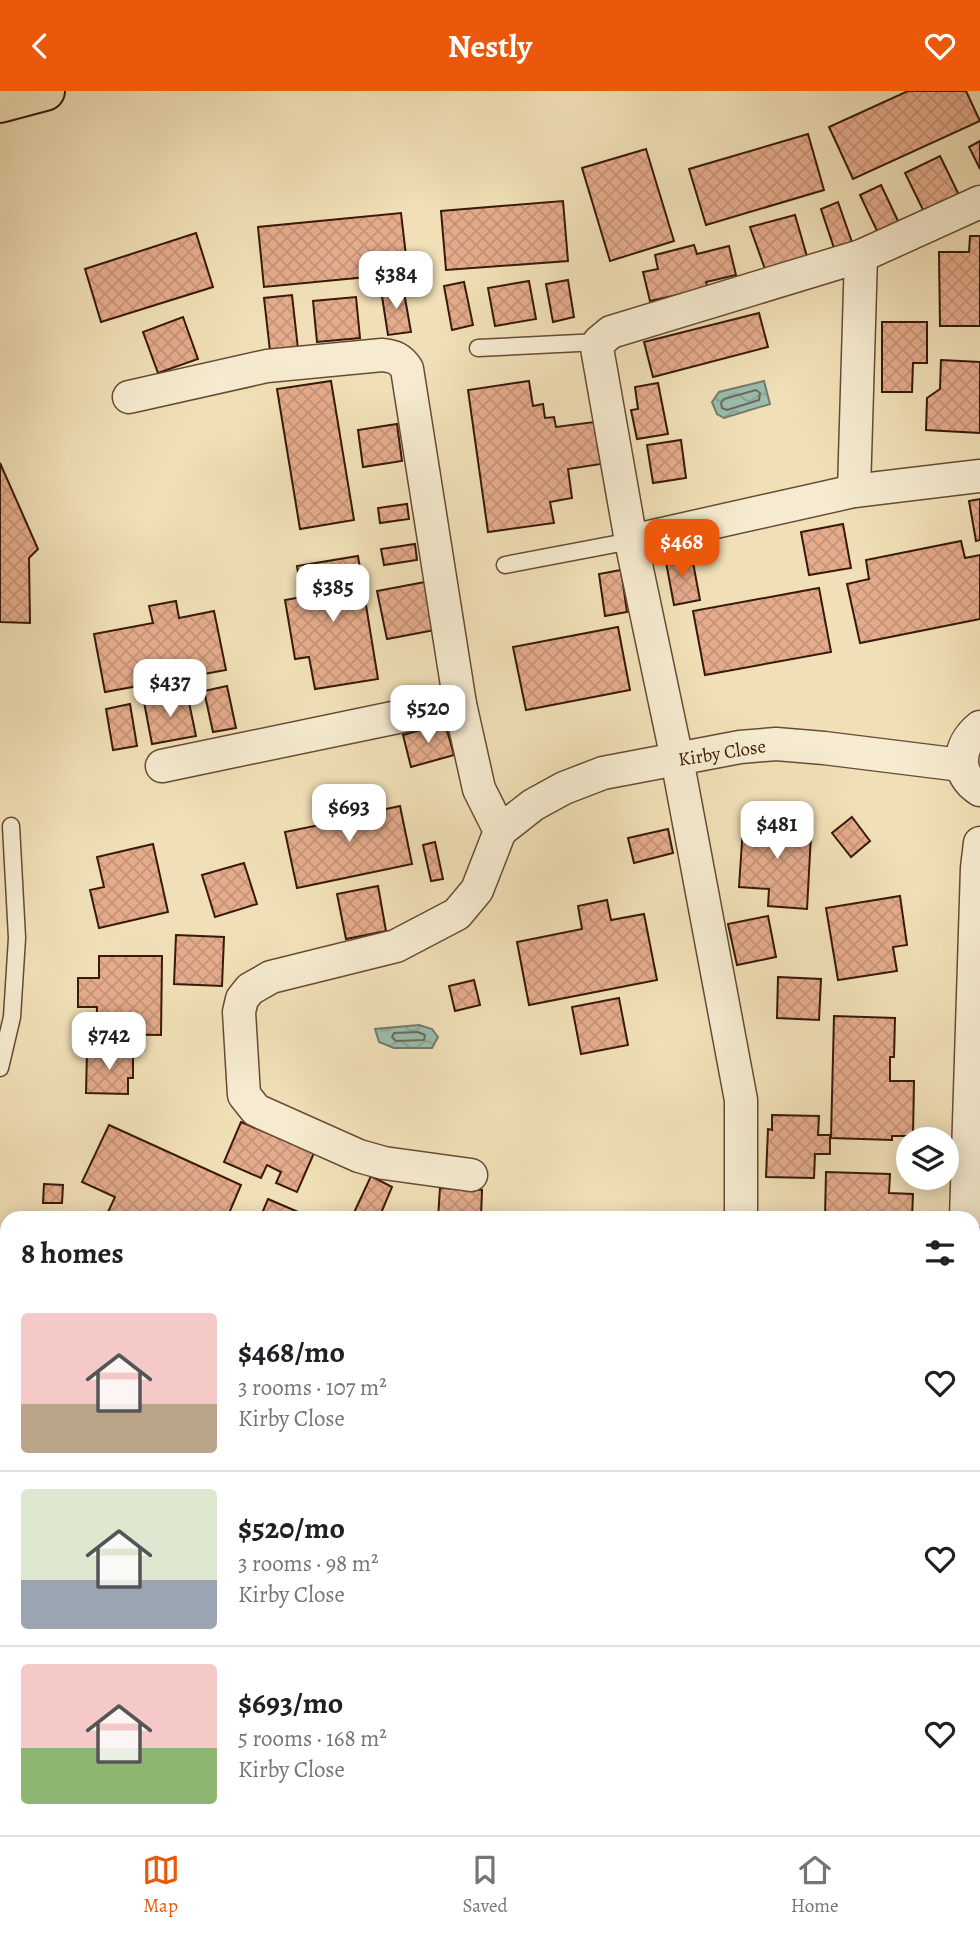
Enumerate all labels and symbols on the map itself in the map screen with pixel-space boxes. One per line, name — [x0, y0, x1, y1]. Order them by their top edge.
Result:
pin: $384 — [355, 251, 437, 311]
pin: $468 — [641, 519, 723, 579]
pin: $385 — [292, 565, 374, 624]
pin: $437 — [129, 659, 211, 719]
pin: $520 — [387, 685, 469, 745]
street label: Kirby Close — [676, 733, 768, 773]
pin: $693 — [308, 785, 390, 844]
pin: $481 — [736, 801, 818, 861]
pin: $742 — [68, 1013, 150, 1072]

